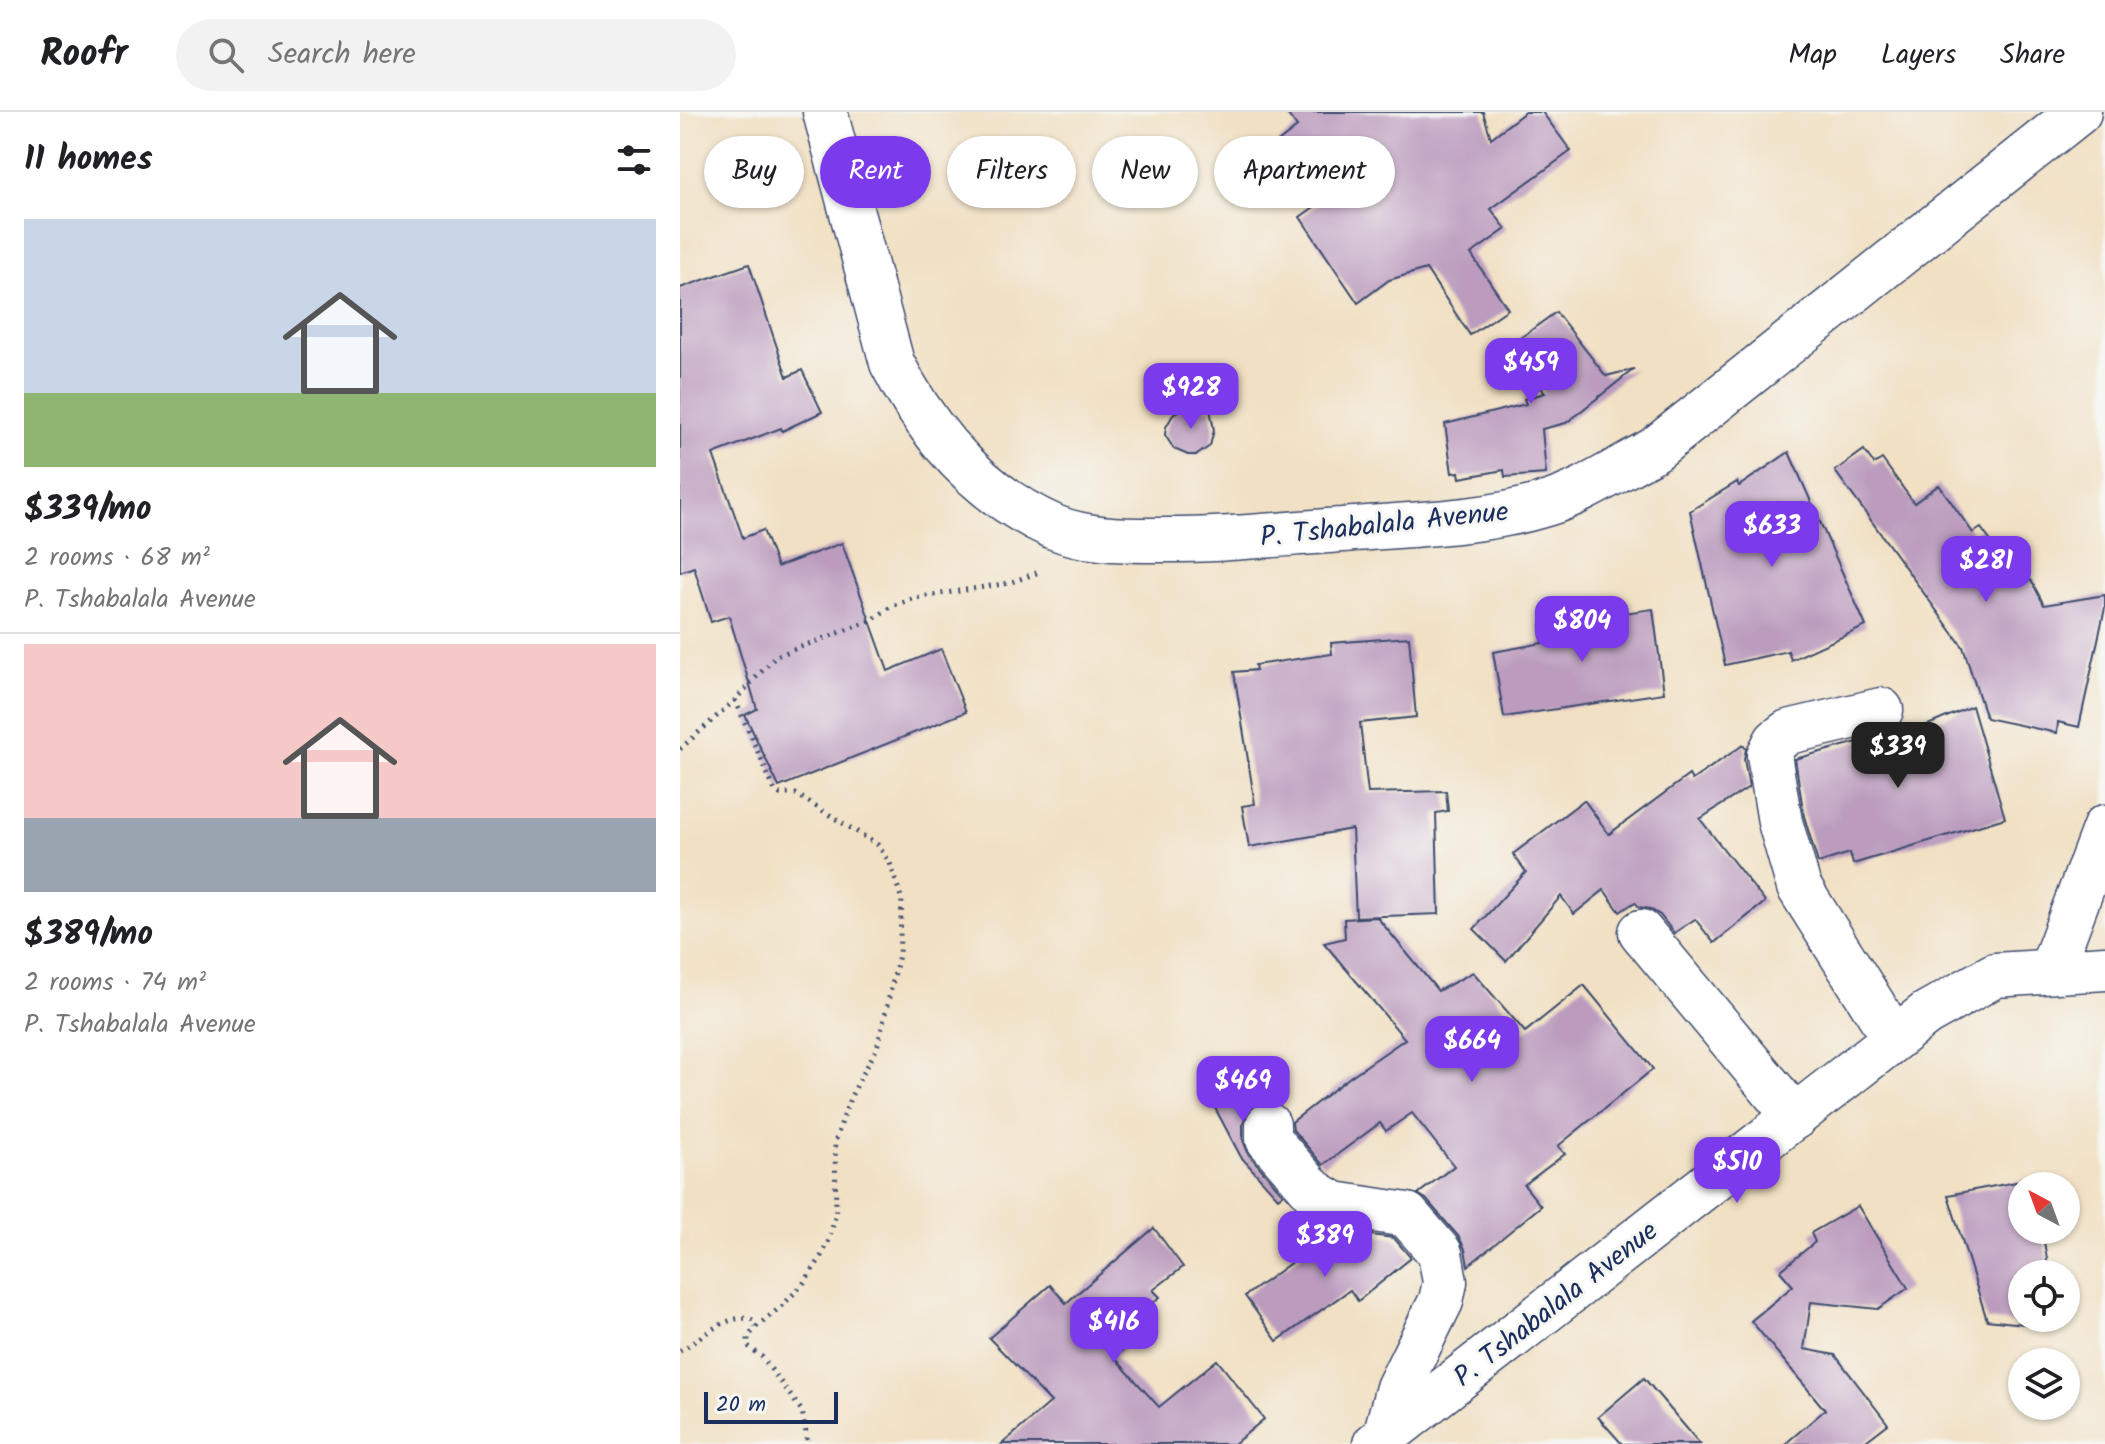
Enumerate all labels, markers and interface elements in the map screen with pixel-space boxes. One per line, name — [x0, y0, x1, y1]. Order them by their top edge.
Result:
search box — [176, 19, 736, 91]
text: Roofr — [40, 25, 128, 85]
text: Search here — [268, 31, 416, 79]
icon: search — [204, 33, 248, 77]
text: Map — [1788, 33, 1837, 78]
text: Layers — [1881, 33, 1956, 78]
text: Share — [2000, 33, 2065, 78]
text: 11 homes — [24, 133, 153, 187]
chip: Buy — [704, 136, 804, 208]
chip: Rent — [820, 136, 931, 208]
chip: Filters — [947, 136, 1076, 208]
chip: New — [1092, 136, 1198, 208]
chip: Apartment — [1214, 136, 1395, 208]
icon: filters — [612, 138, 656, 182]
icon: home — [268, 271, 412, 415]
pin: $459 — [1484, 338, 1578, 406]
text: $459 — [1503, 343, 1559, 385]
pin: $928 — [1144, 363, 1238, 431]
text: $928 — [1161, 368, 1221, 410]
text: $339/mo — [24, 483, 151, 537]
street label: P. Tshabalala Avenue — [1258, 490, 1511, 561]
pin: $633 — [1725, 501, 1819, 569]
text: $633 — [1743, 506, 1801, 548]
pin: $281 — [1939, 536, 2033, 604]
text: 2 rooms · 68 m² — [24, 537, 210, 579]
text: $281 — [1959, 541, 2013, 583]
text: P. Tshabalala Avenue — [24, 579, 256, 621]
pin: $804 — [1535, 596, 1629, 664]
text: $804 — [1553, 601, 1611, 643]
icon: home — [268, 696, 412, 840]
pin: $339 — [1851, 722, 1945, 790]
text: $339 — [1870, 727, 1927, 769]
text: $389/mo — [24, 908, 153, 962]
text: 2 rooms · 74 m² — [24, 962, 206, 1004]
text: P. Tshabalala Avenue — [24, 1004, 256, 1046]
pin: $664 — [1425, 1016, 1519, 1084]
text: $664 — [1443, 1021, 1501, 1063]
pin: $469 — [1196, 1056, 1290, 1124]
text: $469 — [1215, 1061, 1271, 1103]
pin: $510 — [1690, 1137, 1784, 1205]
text: $510 — [1712, 1142, 1762, 1184]
north arrow — [2008, 1172, 2080, 1244]
map controls — [2008, 1172, 2080, 1420]
street label: P. Tshabalala Avenue — [1444, 1210, 1669, 1400]
pin: $389 — [1278, 1211, 1372, 1279]
text: $389 — [1296, 1216, 1354, 1258]
button: locate — [2008, 1260, 2080, 1332]
pin: $416 — [1067, 1297, 1161, 1365]
text: $416 — [1088, 1302, 1140, 1344]
button: layers — [2008, 1348, 2080, 1420]
scale bar — [704, 1388, 838, 1424]
text: 20 m — [716, 1388, 766, 1423]

